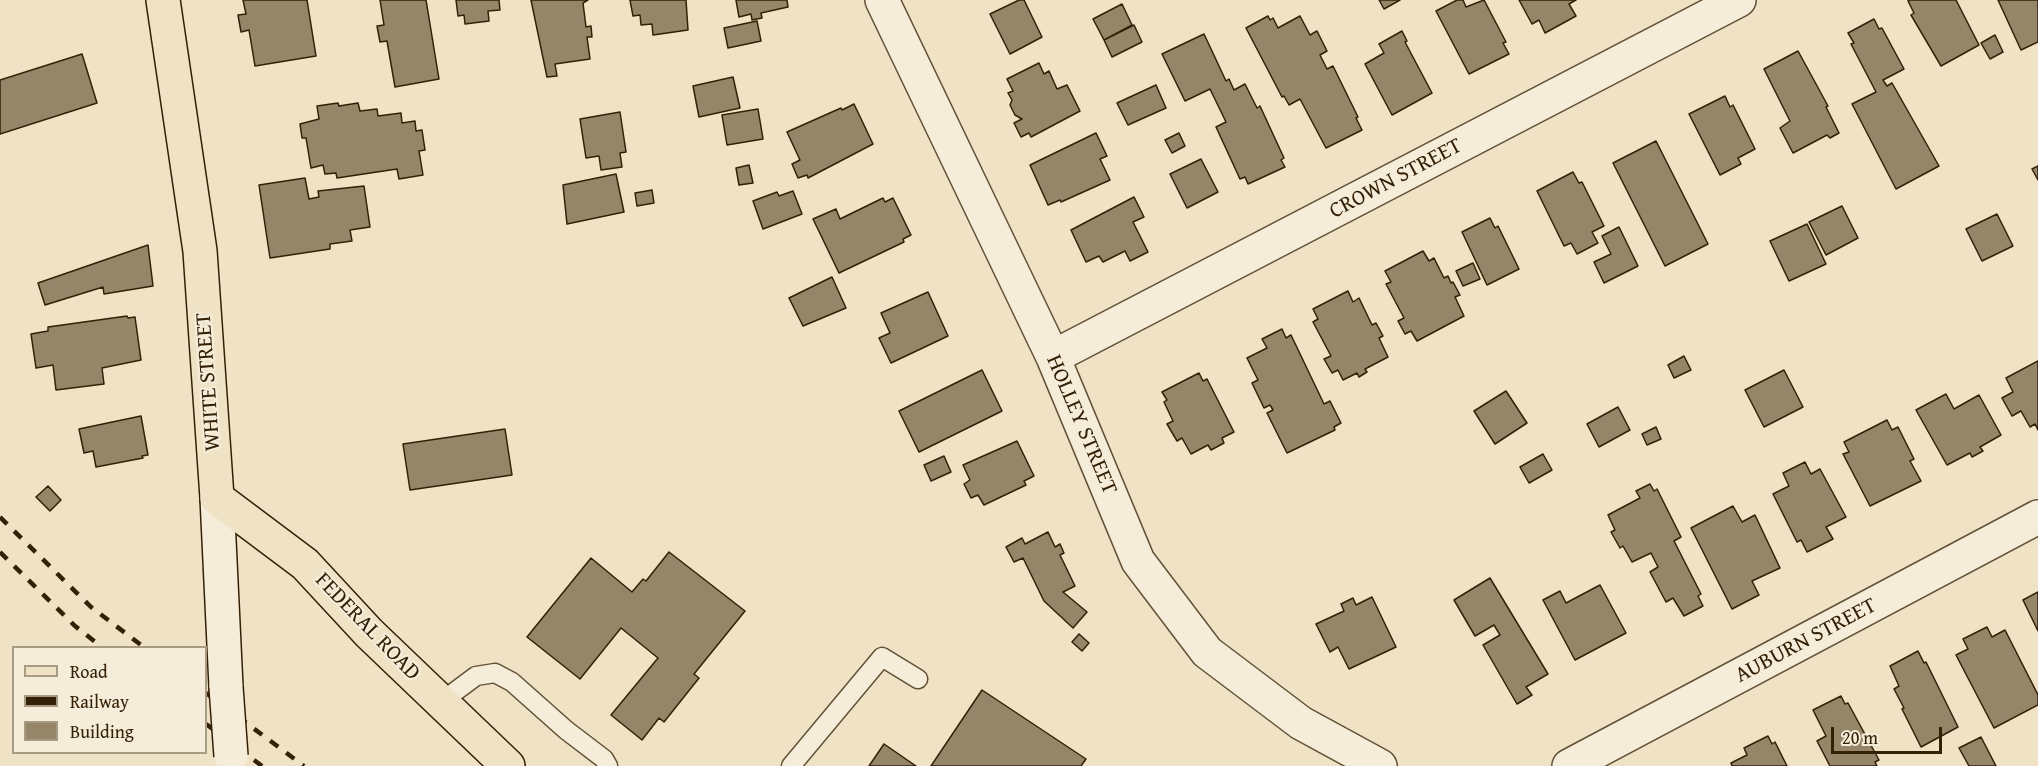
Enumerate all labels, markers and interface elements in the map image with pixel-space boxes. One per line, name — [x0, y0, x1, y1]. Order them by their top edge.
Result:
street label: CROWN STREET — [1325, 133, 1467, 225]
street label: WHITE STREET — [191, 312, 227, 452]
street label: HOLLEY STREET — [1040, 351, 1122, 499]
street label: FEDERAL ROAD — [309, 567, 425, 687]
street label: AUBURN STREET — [1731, 593, 1881, 689]
legend — [12, 646, 207, 754]
text: Road — [70, 658, 108, 685]
text: Railway — [70, 688, 129, 715]
scale bar — [1834, 715, 1945, 753]
text: Building — [70, 718, 134, 745]
text: 20 m — [1842, 724, 1878, 751]

